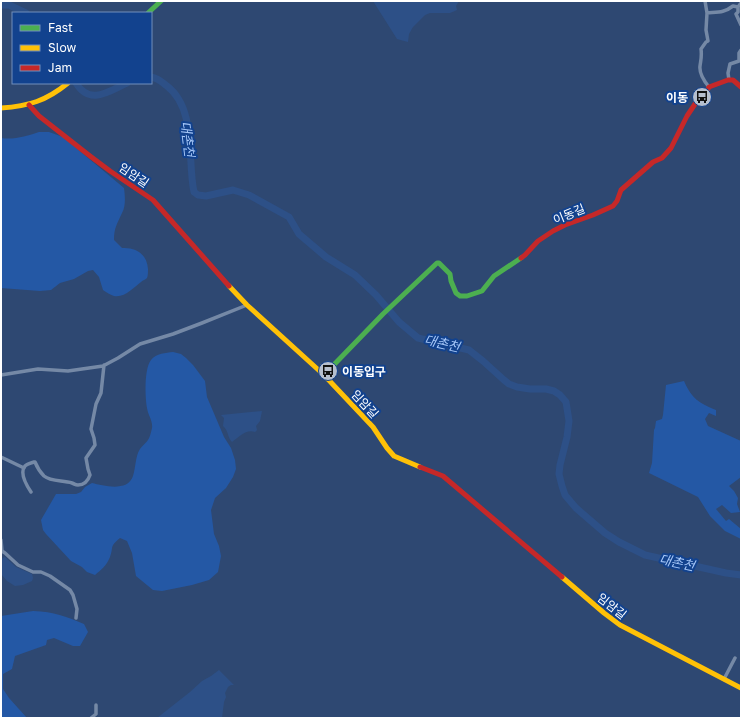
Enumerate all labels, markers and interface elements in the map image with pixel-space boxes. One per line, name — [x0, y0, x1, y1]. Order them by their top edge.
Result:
legend — [12, 12, 152, 84]
text: Fast — [48, 20, 73, 35]
text: Slow — [48, 40, 76, 55]
text: Jam — [48, 60, 72, 75]
bus stop icon: 이동 — [691, 86, 713, 108]
place label: 이동 — [666, 90, 688, 105]
water label: 대촌천 — [178, 120, 198, 159]
street label: 임암길 — [116, 160, 152, 190]
street label: 이동길 — [551, 201, 587, 227]
water label: 대촌천 — [423, 331, 462, 355]
bus stop icon: 이동입구 — [317, 360, 339, 382]
place label: 이동입구 — [342, 364, 386, 379]
street label: 임암길 — [348, 387, 382, 421]
water label: 대촌천 — [658, 550, 697, 574]
street label: 임암길 — [594, 590, 630, 622]

